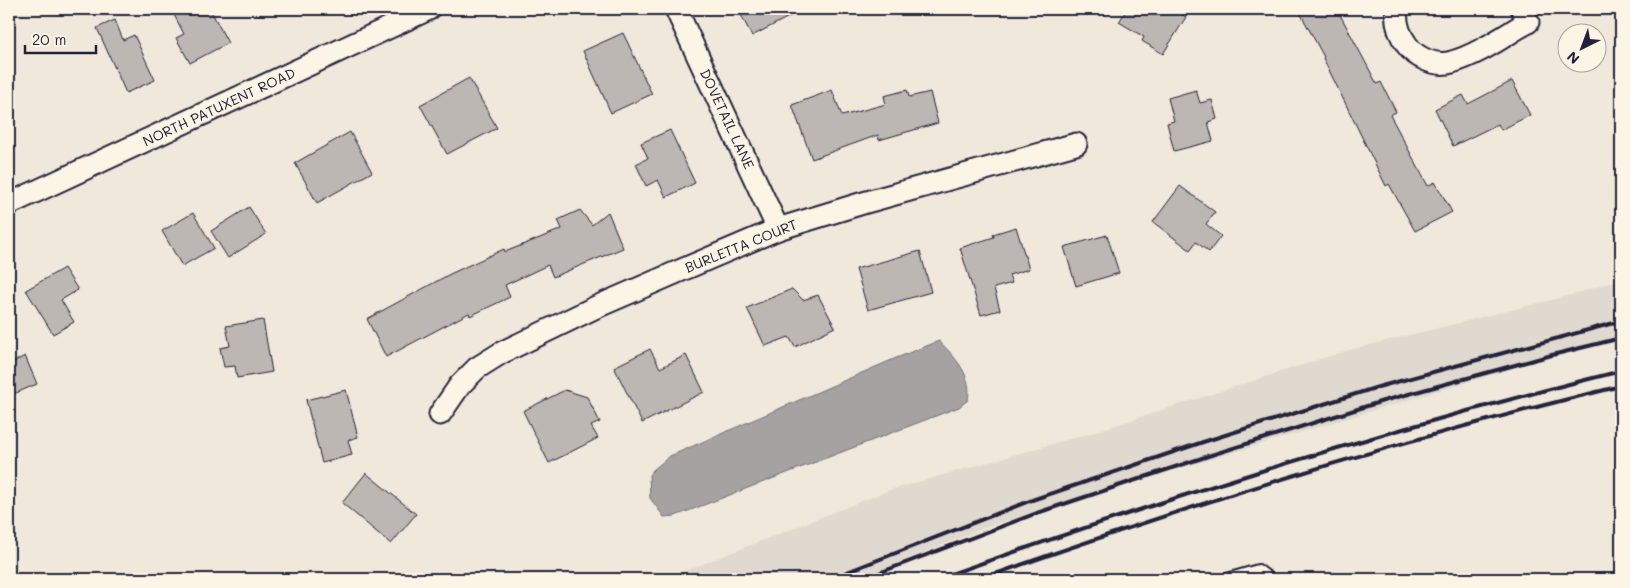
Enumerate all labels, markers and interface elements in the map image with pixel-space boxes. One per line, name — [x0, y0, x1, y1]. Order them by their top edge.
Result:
scale bar — [25, 22, 96, 54]
north arrow — [1558, 22, 1608, 72]
text: 20 m — [32, 29, 66, 49]
text: N — [1563, 47, 1583, 69]
street label: NORTH PATUXENT ROAD — [139, 63, 298, 150]
street label: DOVETAIL LANE — [696, 66, 759, 172]
street label: BURLETTA COURT — [682, 214, 800, 277]

